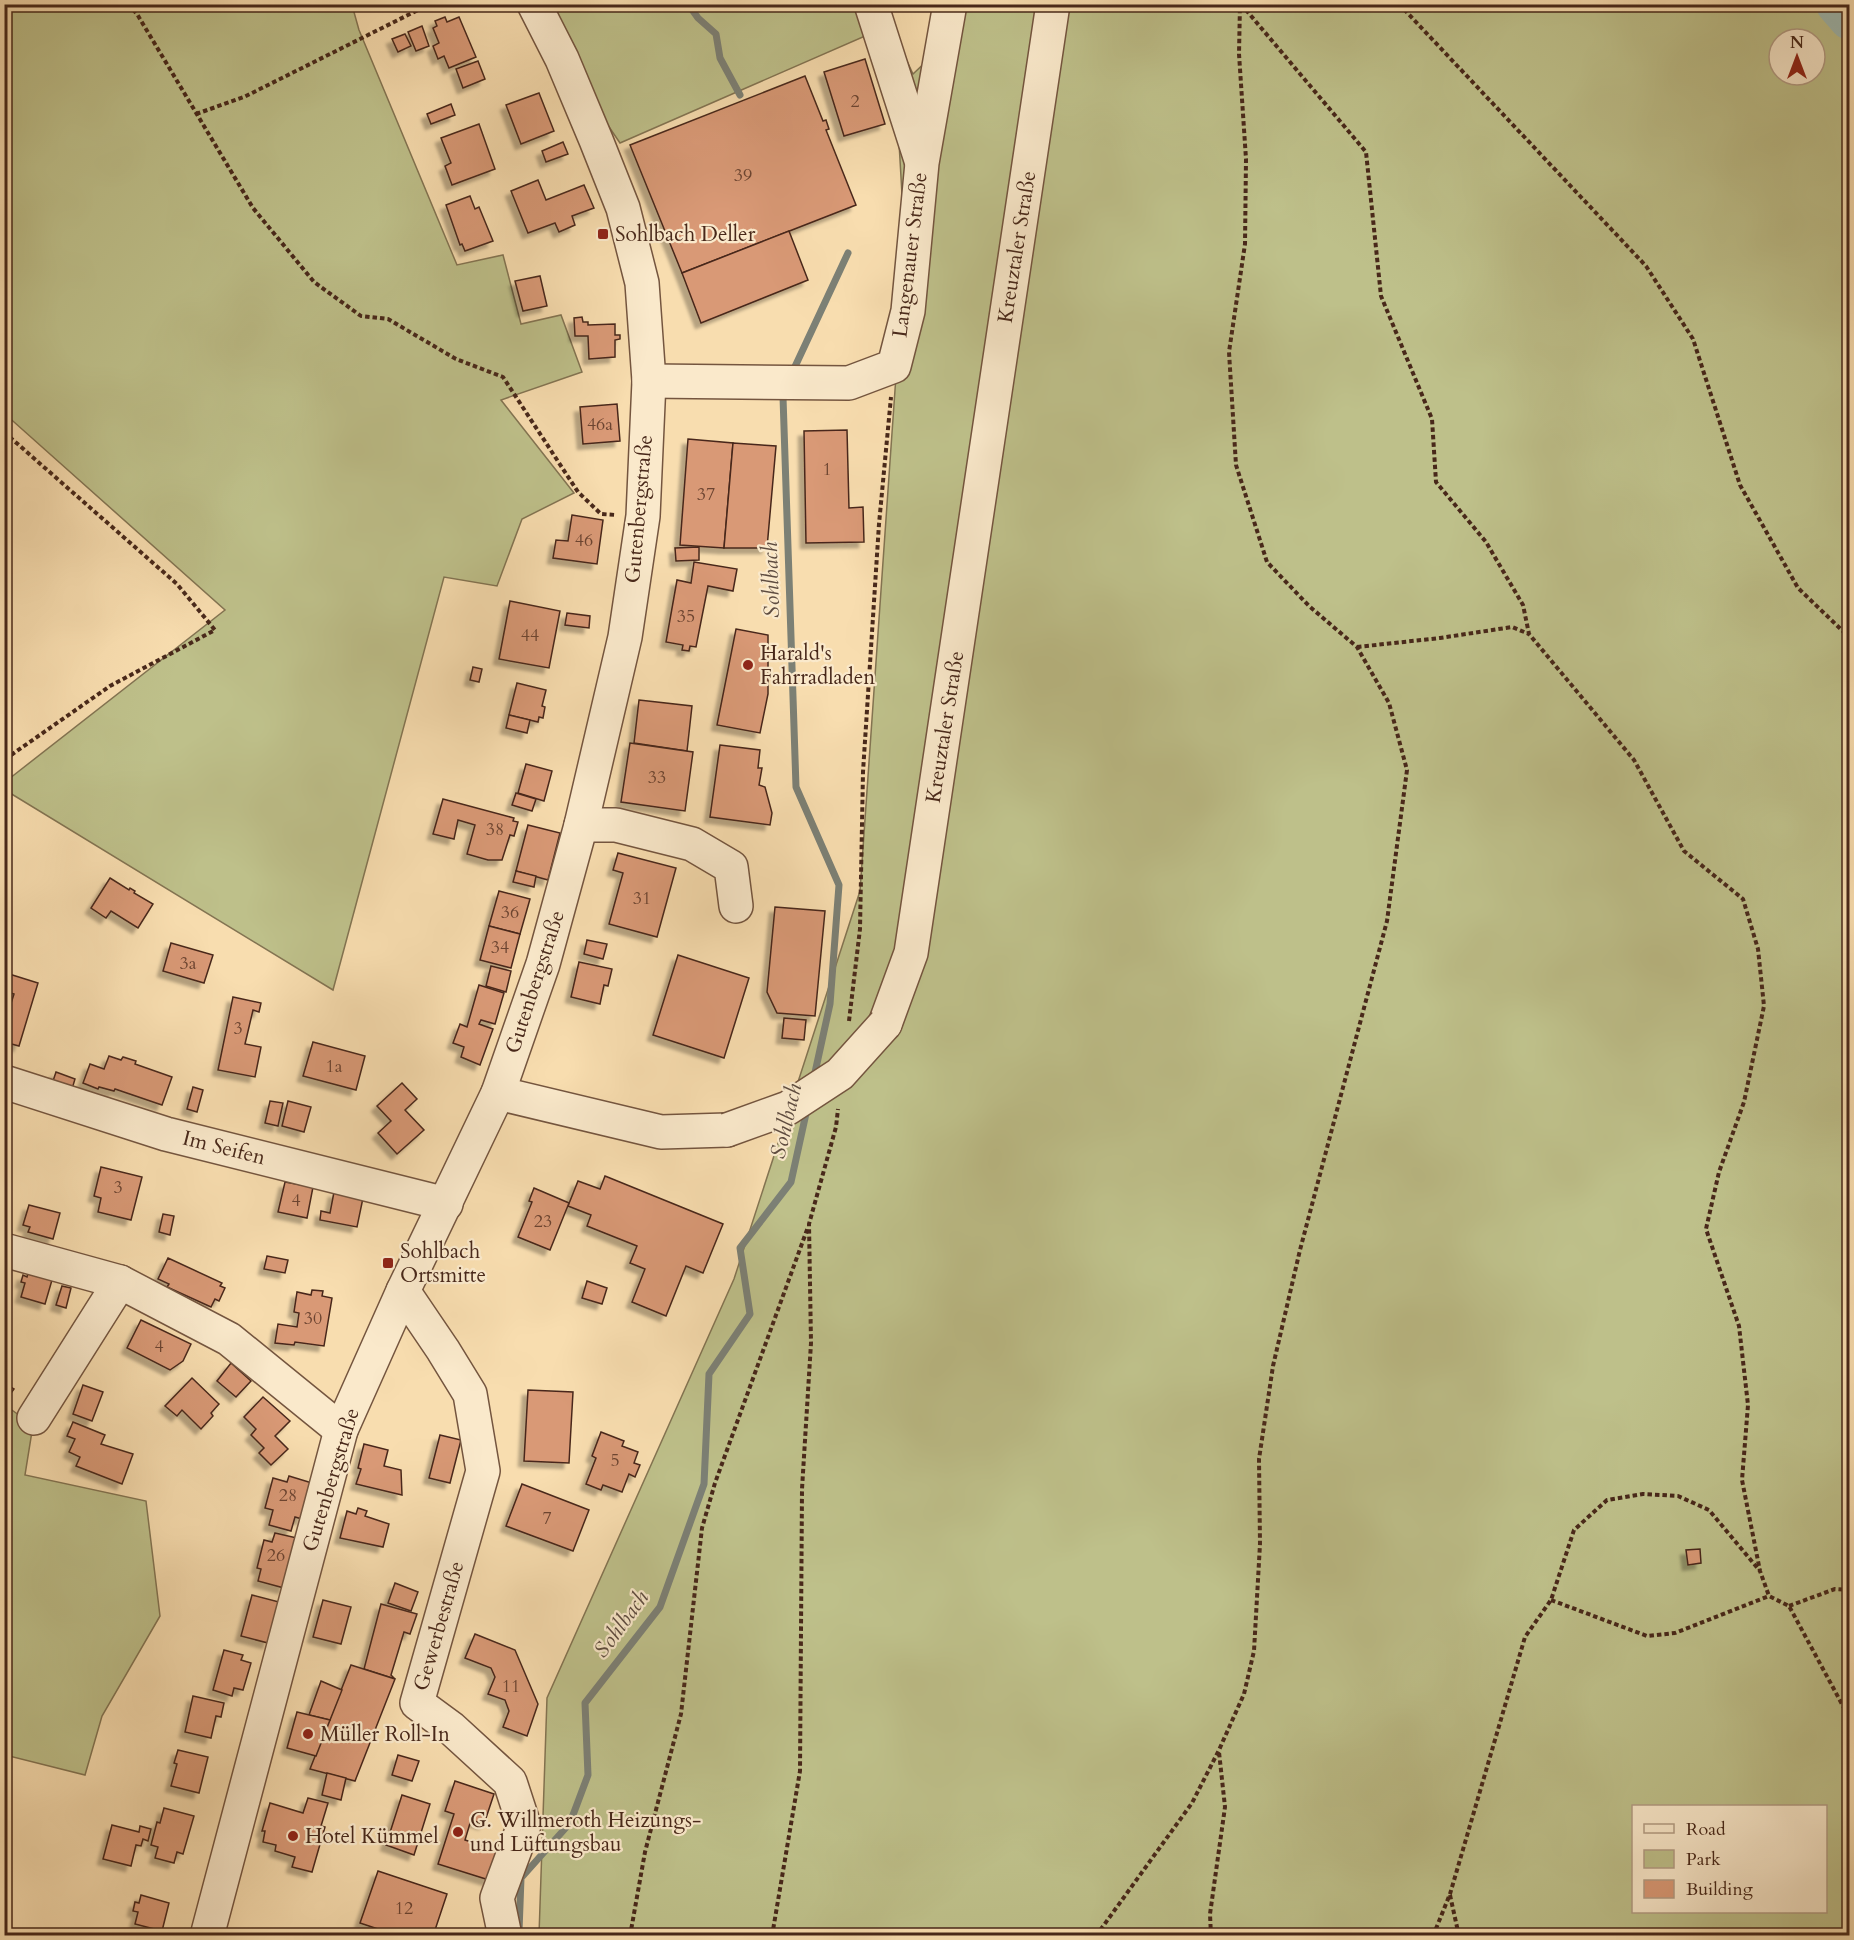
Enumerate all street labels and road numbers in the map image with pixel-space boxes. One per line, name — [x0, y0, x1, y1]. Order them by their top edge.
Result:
street label: Kreuztaler Straße — [991, 169, 1043, 325]
street label: Langenauer Straße — [885, 171, 935, 339]
street label: Gutenbergstraße — [618, 434, 660, 584]
street label: Kreuztaler Straße — [919, 649, 971, 805]
street label: Gutenbergstraße — [498, 907, 572, 1057]
street label: Im Seifen — [180, 1124, 269, 1172]
street label: Gutenbergstraße — [295, 1405, 367, 1555]
street label: Gewerbestraße — [407, 1558, 471, 1694]

